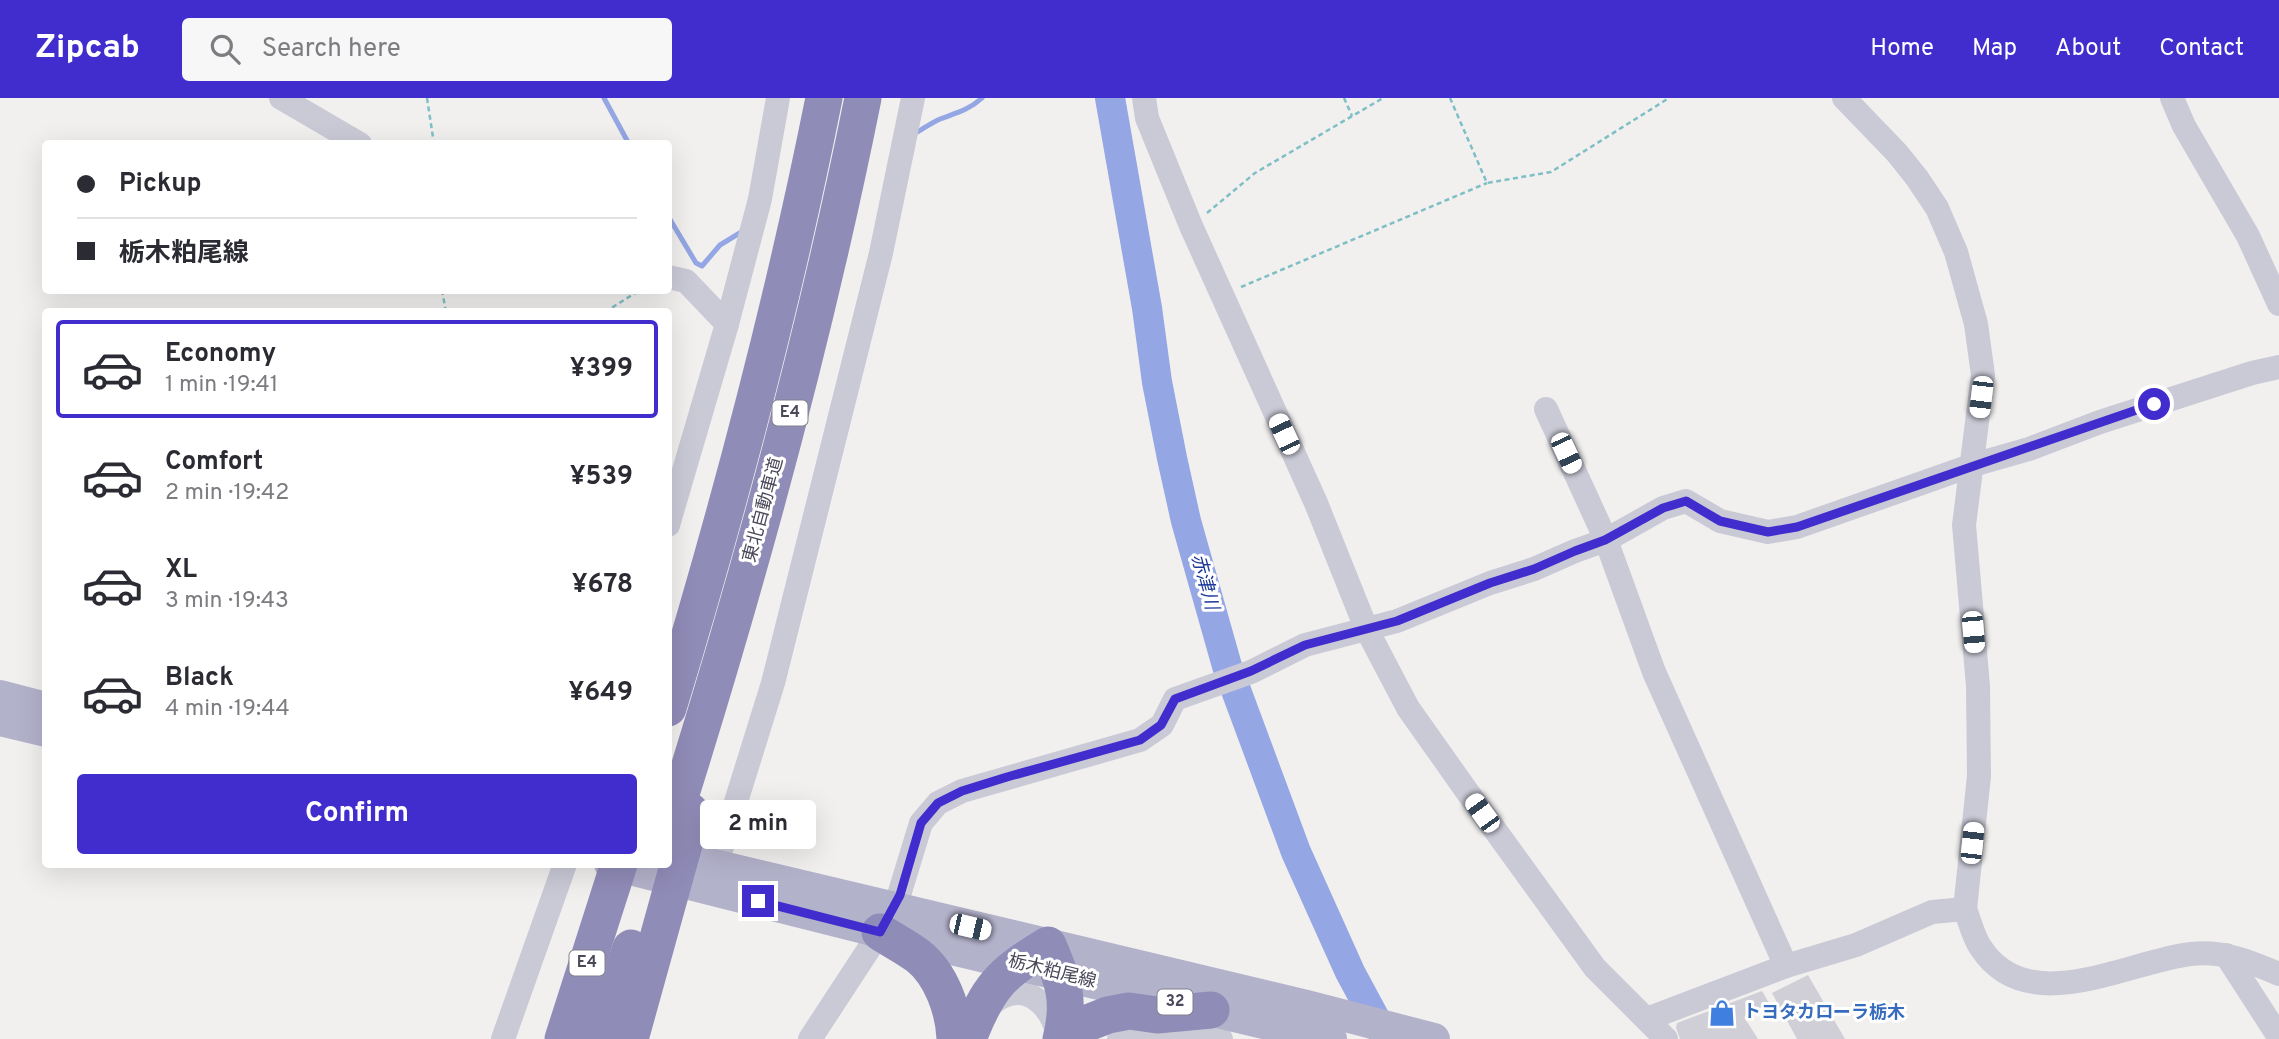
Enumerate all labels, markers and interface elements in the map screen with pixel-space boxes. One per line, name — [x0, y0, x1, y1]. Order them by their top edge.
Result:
search box — [182, 18, 672, 81]
text: Zipcab — [35, 28, 140, 70]
icon: search — [206, 30, 244, 68]
text: Search here — [262, 33, 401, 66]
text: Home — [1870, 34, 1934, 64]
text: Map — [1972, 34, 2017, 64]
text: About — [2055, 34, 2121, 64]
text: Contact — [2159, 34, 2244, 64]
text: Pickup — [119, 168, 202, 201]
text: 栃木粕尾線 — [119, 238, 249, 271]
icon: car — [81, 338, 144, 401]
text: Economy — [165, 338, 276, 371]
text: ¥399 — [570, 353, 633, 386]
text: 1 min · 19:41 — [165, 371, 278, 400]
car — [1969, 375, 1994, 419]
route start — [2138, 388, 2170, 420]
road number: E4 — [772, 400, 808, 426]
car — [1266, 411, 1303, 457]
car — [1548, 430, 1585, 476]
icon: car — [81, 446, 144, 509]
text: Comfort — [165, 446, 263, 479]
street label: 東北自動車道 — [739, 455, 789, 565]
text: ¥539 — [570, 461, 633, 494]
text: 2 min · 19:42 — [165, 479, 289, 508]
water label: 赤津川 — [1185, 551, 1223, 615]
icon: car — [81, 554, 144, 617]
text: XL — [165, 554, 197, 587]
text: ¥678 — [572, 569, 633, 602]
text: 3 min · 19:43 — [165, 587, 289, 616]
car — [1961, 610, 1986, 654]
icon: car — [81, 662, 144, 725]
text: Black — [165, 662, 234, 695]
text: ¥649 — [569, 677, 633, 710]
text: 4 min · 19:44 — [165, 695, 290, 724]
button: Confirm — [77, 774, 637, 854]
car — [1462, 790, 1503, 836]
callout: 2 min — [700, 800, 816, 848]
text: 2 min — [728, 810, 788, 839]
car — [1960, 821, 1985, 865]
route end — [742, 885, 774, 917]
car — [948, 912, 993, 942]
road number: E4 — [570, 950, 604, 976]
street label: 栃木粕尾線 — [1006, 950, 1098, 994]
road number: 32 — [1158, 989, 1192, 1014]
shop icon: トヨタカローラ栃木 — [1707, 998, 1737, 1028]
place label: トヨタカローラ栃木 — [1743, 1002, 1905, 1025]

